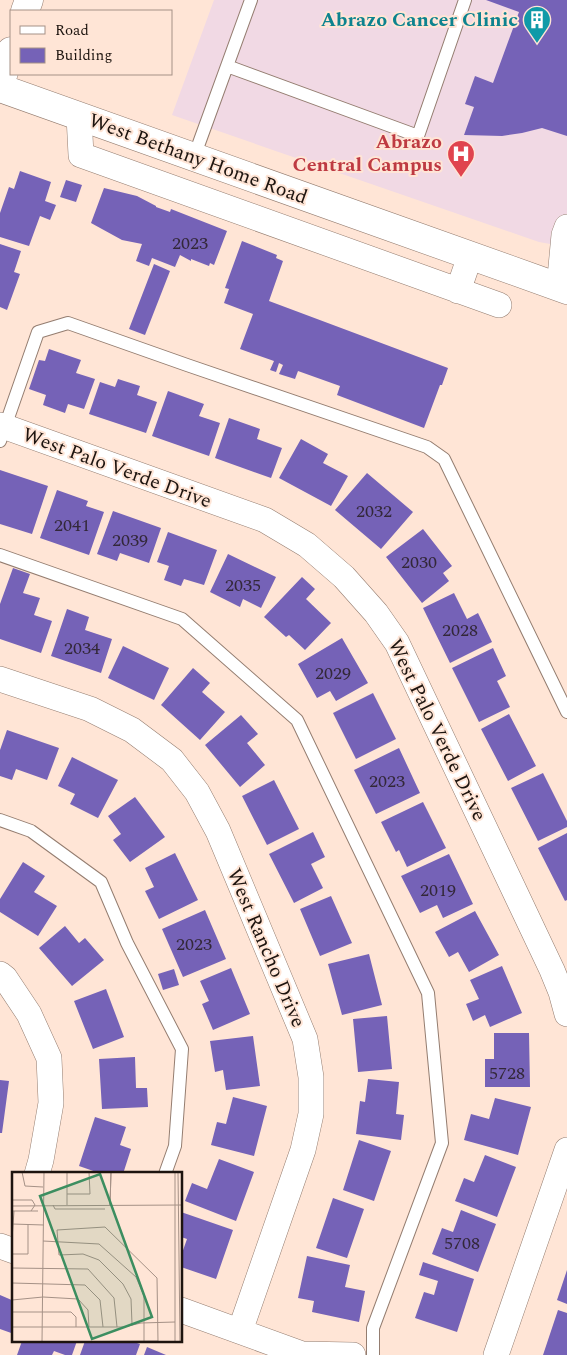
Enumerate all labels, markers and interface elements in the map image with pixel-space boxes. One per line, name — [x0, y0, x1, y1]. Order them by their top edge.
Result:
place label: Abrazo Cancer Clinic — [321, 5, 518, 35]
building icon: Abrazo Cancer Clinic — [522, 5, 552, 44]
legend — [10, 10, 172, 75]
text: Road — [55, 19, 89, 42]
text: Building — [55, 44, 112, 67]
street label: West Bethany Home Road — [84, 105, 312, 213]
place label: Abrazo Central Campus — [292, 127, 442, 180]
hospital icon: Abrazo Central Campus — [446, 139, 476, 178]
house number: 2023 — [172, 230, 208, 257]
street label: West Palo Verde Drive — [18, 420, 216, 516]
house number: 2032 — [356, 498, 392, 525]
house number: 2041 — [54, 512, 90, 539]
house number: 2039 — [112, 527, 148, 554]
house number: 2030 — [401, 549, 437, 576]
house number: 2035 — [225, 572, 261, 599]
house number: 2028 — [442, 617, 478, 644]
street label: West Palo Verde Drive — [380, 634, 494, 826]
house number: 2034 — [64, 635, 100, 662]
house number: 2029 — [315, 660, 351, 687]
house number: 2023 — [369, 768, 405, 795]
street label: West Rancho Drive — [219, 864, 313, 1032]
house number: 2019 — [420, 877, 456, 904]
house number: 2023 — [176, 931, 212, 958]
house number: 5728 — [489, 1060, 525, 1087]
inset map — [12, 1172, 182, 1342]
house number: 5708 — [444, 1230, 480, 1257]

